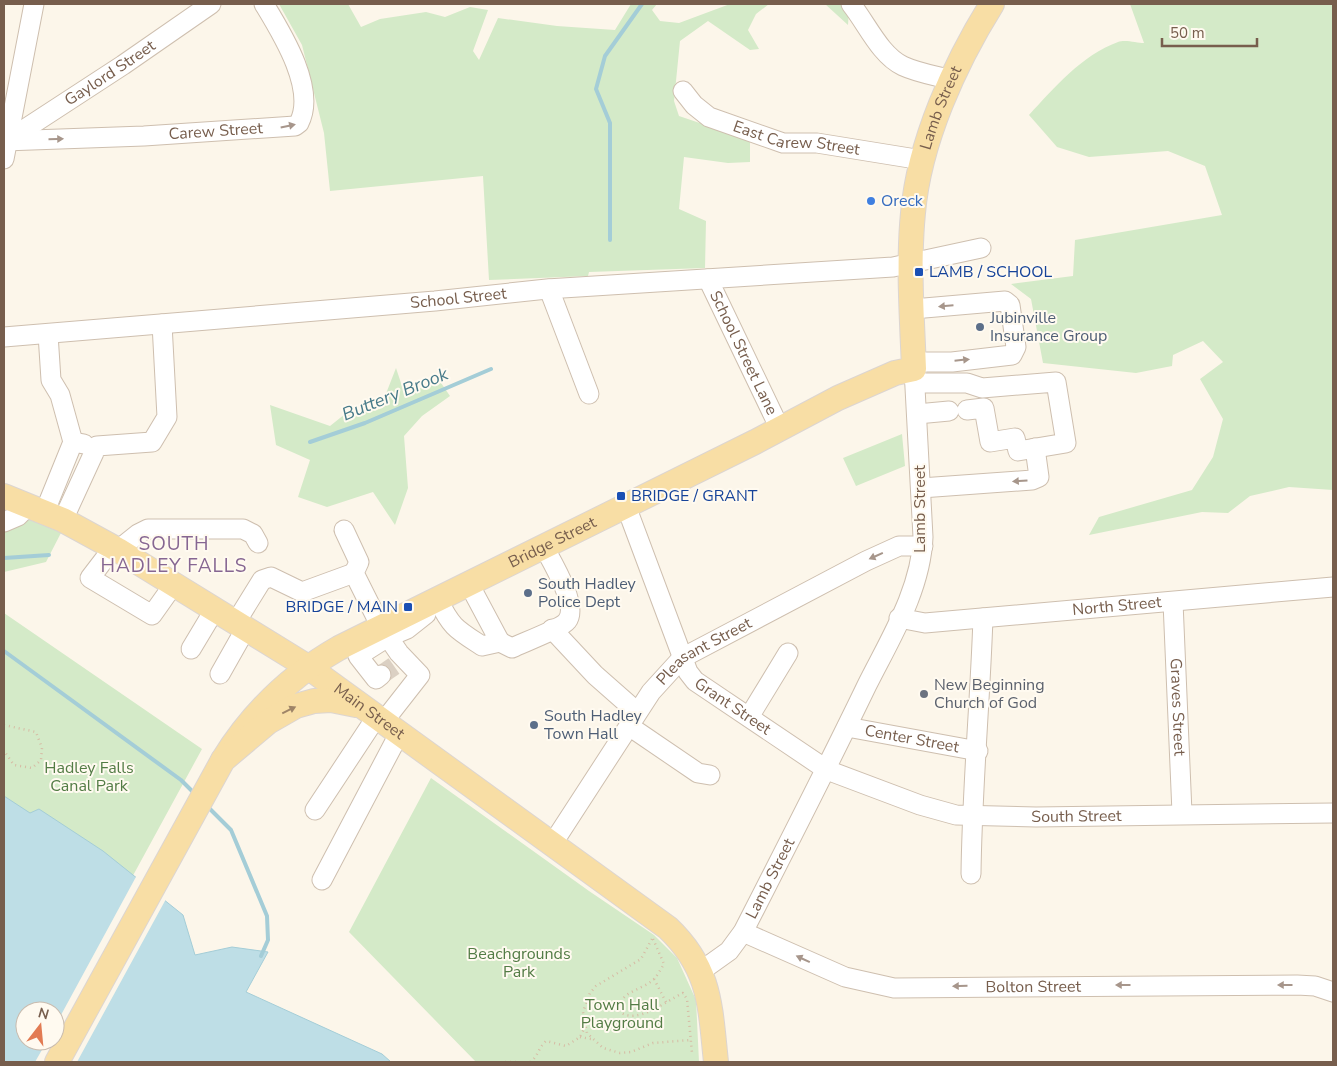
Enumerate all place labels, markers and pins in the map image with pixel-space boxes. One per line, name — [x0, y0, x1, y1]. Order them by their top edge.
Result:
place label: Oreck — [881, 190, 924, 212]
marker: Oreck — [865, 195, 877, 207]
place label: LAMB / SCHOOL — [929, 261, 1053, 283]
marker: LAMB / SCHOOL — [913, 266, 925, 278]
place label: Jubinville Insurance Group — [989, 307, 1107, 347]
marker: Jubinville Insurance Group — [974, 321, 986, 333]
place label: BRIDGE / GRANT — [631, 485, 758, 507]
marker: BRIDGE / GRANT — [615, 490, 627, 502]
place label: South Hadley Police Dept — [538, 573, 637, 613]
marker: South Hadley Police Dept — [522, 587, 534, 599]
place label: BRIDGE / MAIN — [286, 596, 398, 618]
marker: BRIDGE / MAIN — [402, 601, 414, 613]
place label: New Beginning Church of God — [934, 674, 1045, 714]
marker: New Beginning Church of God — [918, 688, 930, 700]
place label: South Hadley Town Hall — [544, 705, 643, 745]
marker: South Hadley Town Hall — [528, 719, 540, 731]

